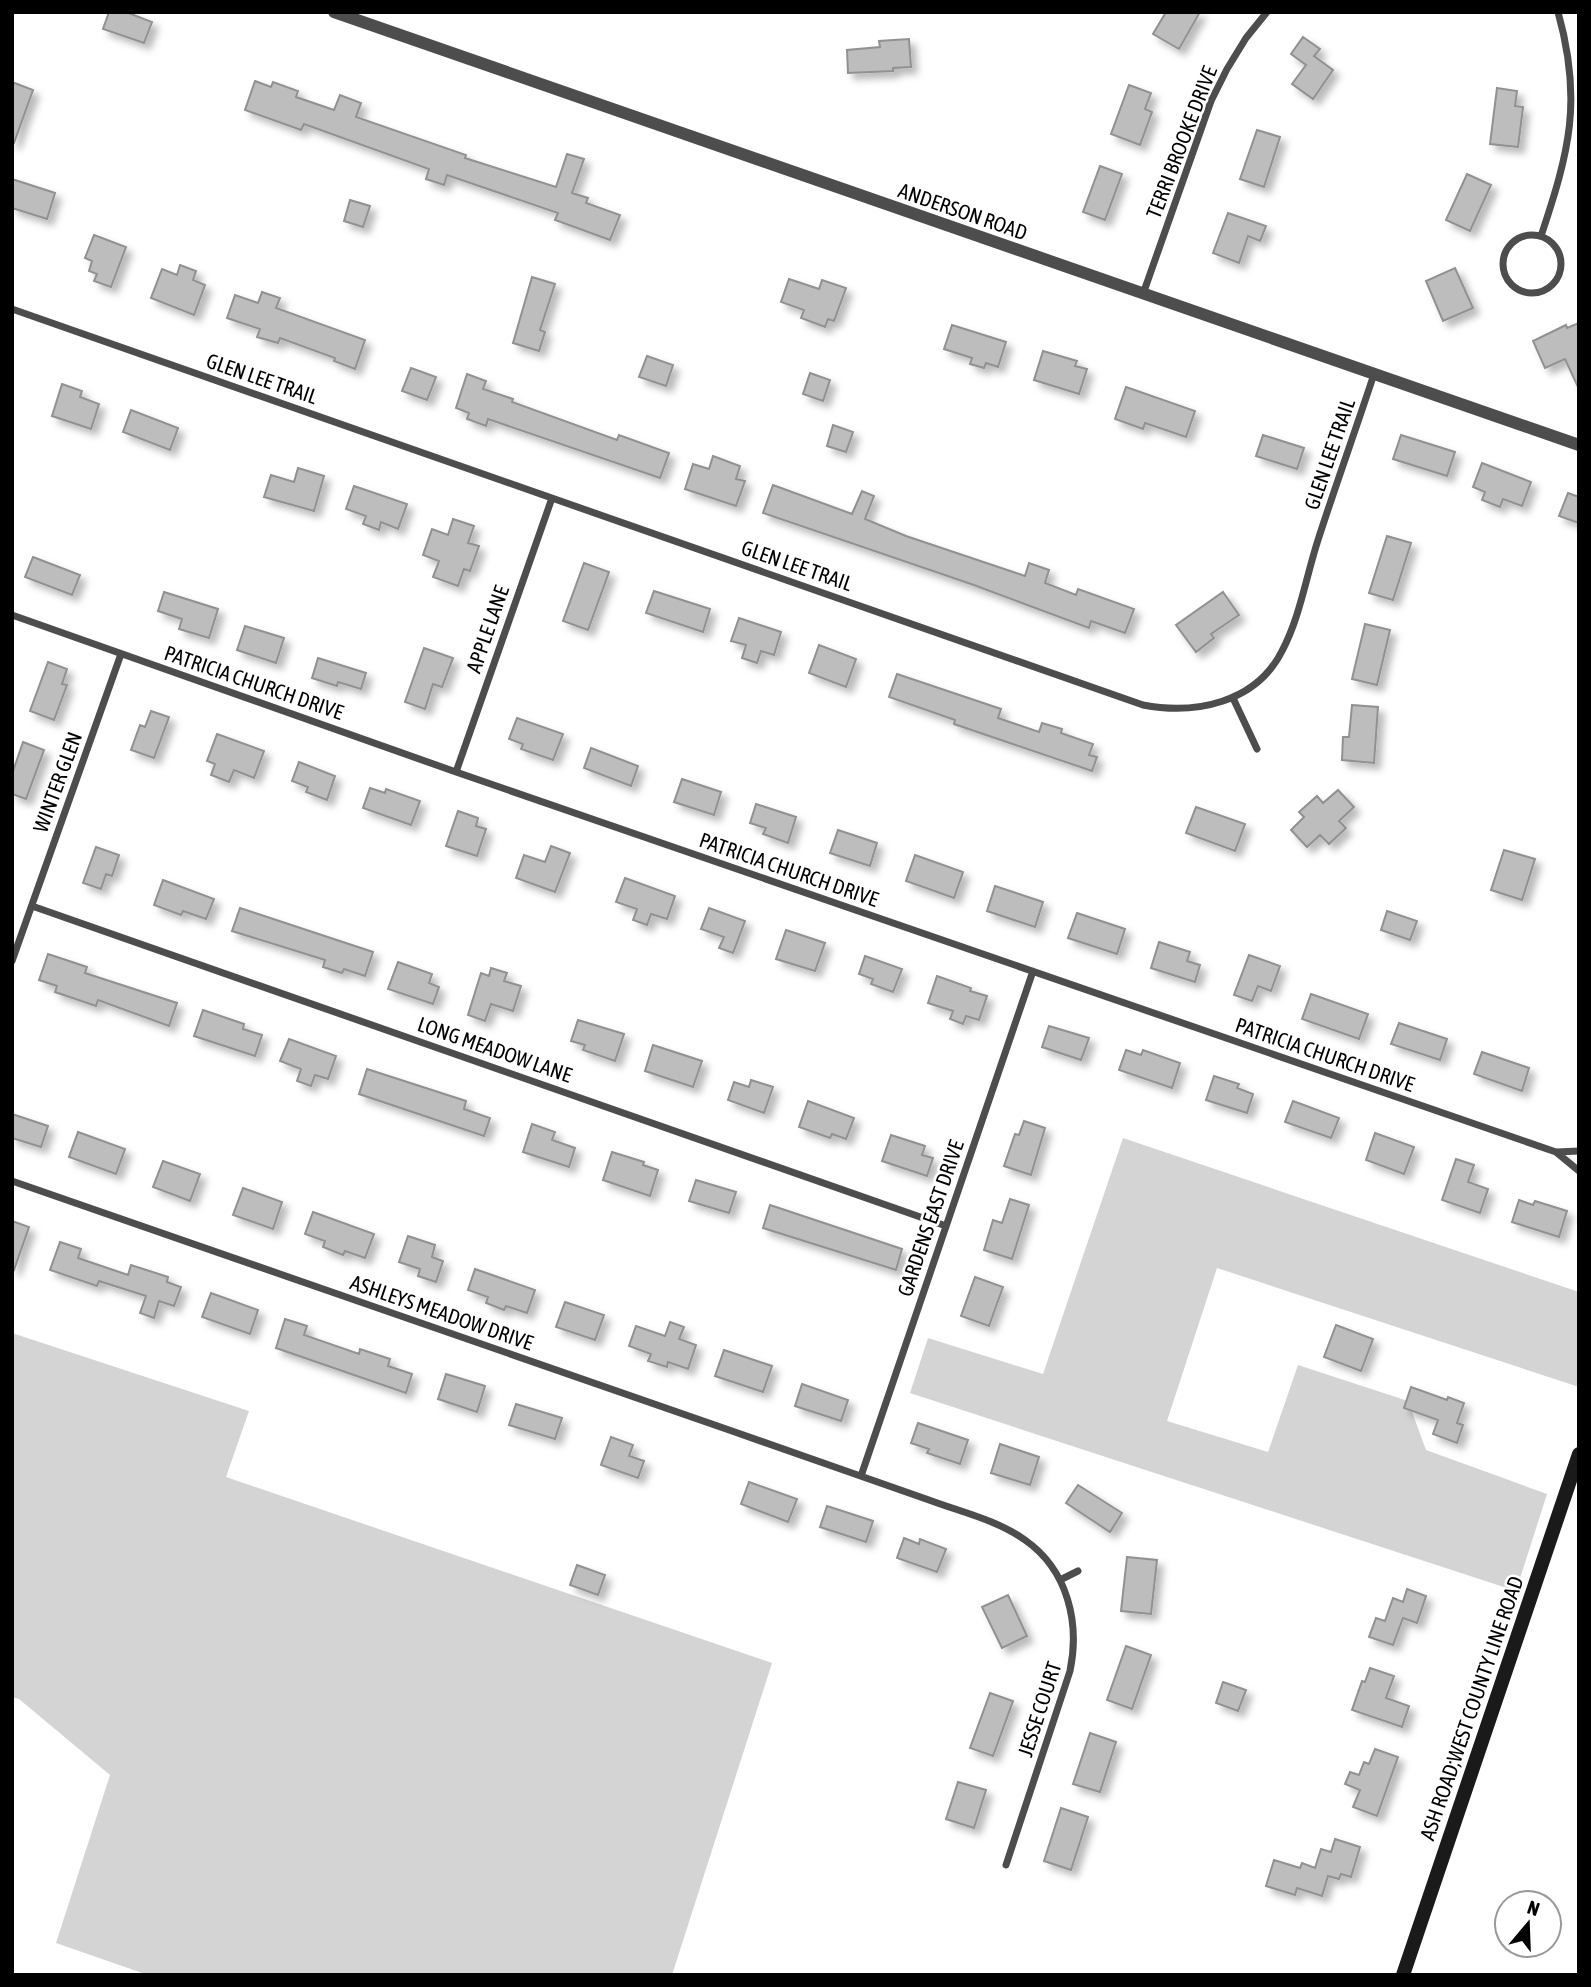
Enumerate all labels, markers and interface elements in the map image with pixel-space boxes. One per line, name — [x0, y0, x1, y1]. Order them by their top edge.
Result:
street label: TERRI BROOKE DRIVE — [1141, 62, 1221, 222]
street label: ANDERSON ROAD — [895, 178, 1031, 244]
street label: GLEN LEE TRAIL — [203, 348, 321, 408]
street label: GLEN LEE TRAIL — [1299, 395, 1359, 513]
street label: GLEN LEE TRAIL — [738, 535, 856, 595]
street label: APPLE LANE — [461, 582, 513, 676]
street label: PATRICIA CHURCH DRIVE — [161, 640, 347, 724]
street label: WINTER GLEN — [28, 729, 86, 835]
street label: PATRICIA CHURCH DRIVE — [696, 827, 882, 911]
street label: LONG MEADOW LANE — [415, 1011, 575, 1087]
street label: PATRICIA CHURCH DRIVE — [1232, 1012, 1418, 1096]
street label: GARDENS EAST DRIVE — [892, 1137, 968, 1299]
street label: ASHLEYS MEADOW DRIVE — [348, 1269, 536, 1355]
street label: ASH ROAD;WEST COUNTY LINE ROAD — [1414, 1573, 1528, 1843]
street label: JESSE COURT — [1012, 1658, 1066, 1760]
north arrow — [1493, 1889, 1563, 1959]
text: N — [1525, 1896, 1542, 1920]

